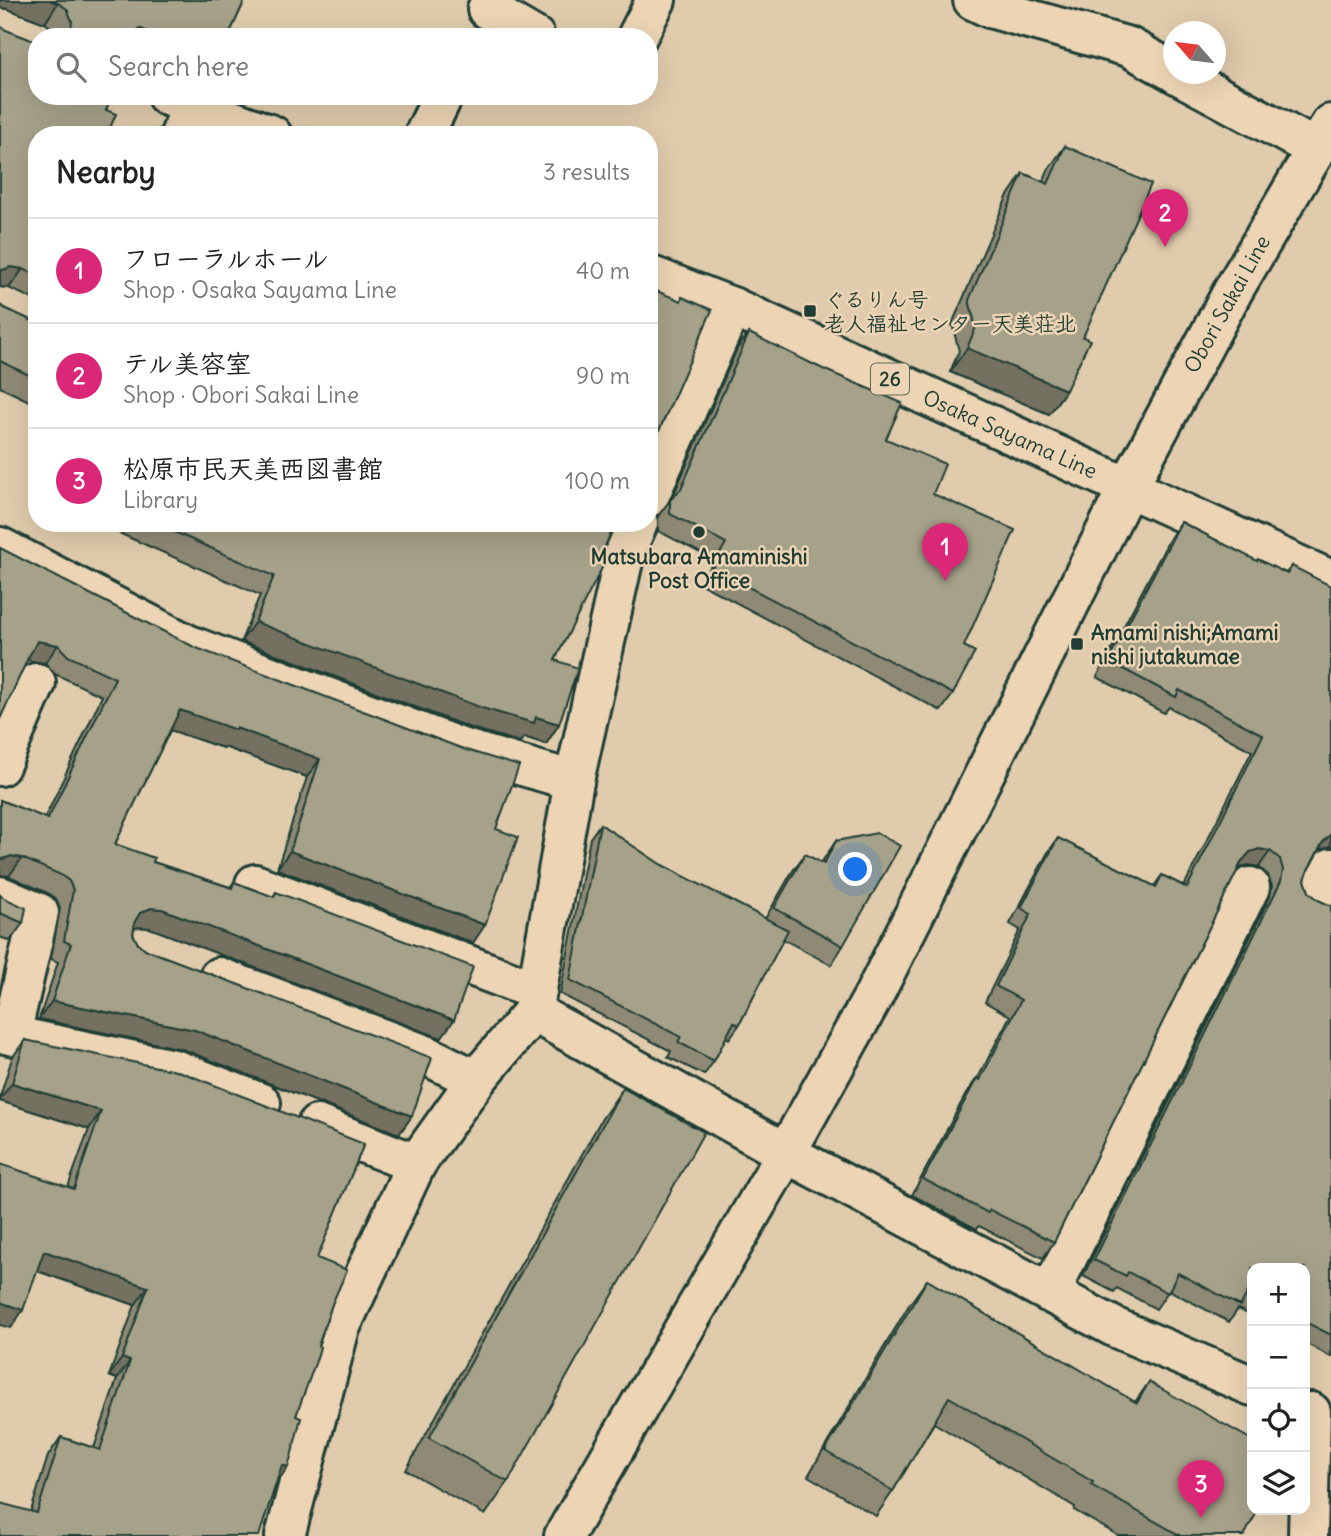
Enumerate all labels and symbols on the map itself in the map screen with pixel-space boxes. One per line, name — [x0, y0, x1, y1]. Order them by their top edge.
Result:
north arrow — [1163, 21, 1226, 84]
pin: 2 — [1142, 189, 1188, 247]
street label: Obori Sakai Line — [1178, 230, 1276, 378]
place label: ぐるりん号 老人福祉センター天美荘北 — [824, 286, 1076, 337]
marker: ぐるりん号 老人福祉センター天美荘北 — [802, 303, 818, 319]
road number: 26 — [871, 364, 909, 394]
street label: Osaka Sayama Line — [919, 383, 1101, 485]
pin: 1 — [922, 523, 968, 581]
marker: Matsubara Amaminishi Post Office — [691, 524, 707, 540]
place label: Matsubara Amaminishi Post Office — [591, 543, 807, 594]
place label: Amami nishi;Amami nishi jutakumae — [1091, 619, 1278, 670]
marker: Amami nishi;Amami nishi jutakumae — [1069, 636, 1085, 652]
your location — [838, 852, 872, 886]
pin: 3 — [1178, 1460, 1224, 1518]

